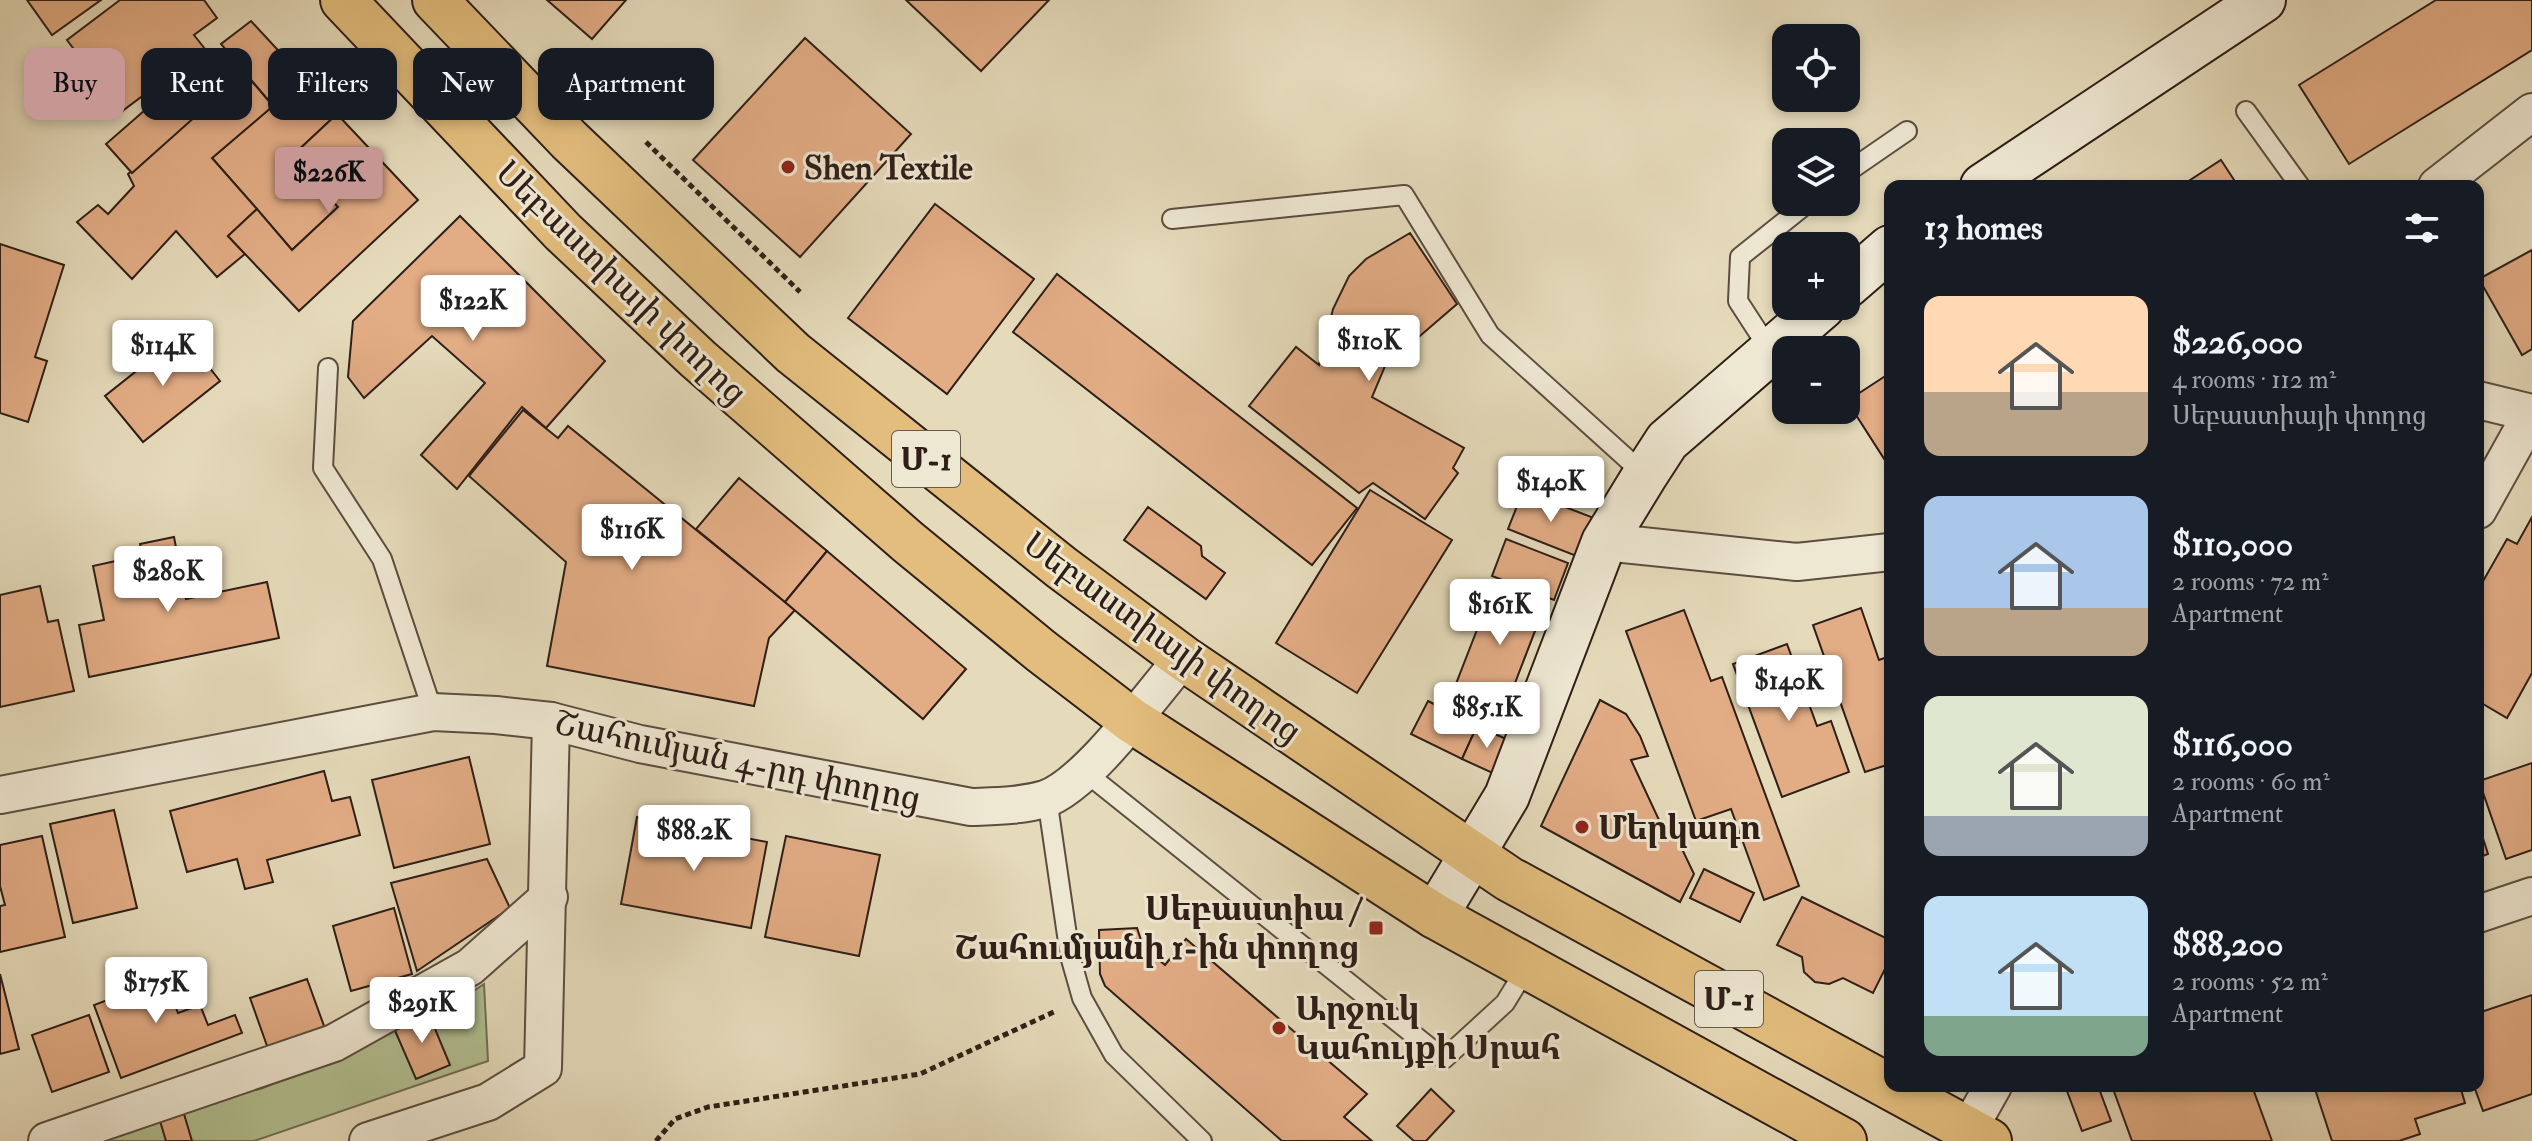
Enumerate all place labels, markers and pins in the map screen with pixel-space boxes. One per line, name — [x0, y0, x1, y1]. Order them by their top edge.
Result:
pin: $226K — [273, 147, 385, 215]
place label: Shen Textile — [804, 147, 974, 190]
marker: Shen Textile — [779, 158, 797, 176]
pin: $122K — [417, 275, 529, 343]
pin: $110K — [1313, 315, 1425, 383]
pin: $114K — [107, 320, 219, 388]
pin: $140K — [1495, 456, 1607, 524]
pin: $116K — [576, 504, 688, 572]
pin: $280K — [112, 546, 224, 614]
pin: $161K — [1444, 579, 1556, 647]
pin: $140K — [1733, 655, 1845, 723]
pin: $85.1K — [1422, 682, 1552, 750]
pin: $88.2K — [629, 805, 759, 873]
place label: Մերկադո — [1598, 807, 1761, 850]
marker: Մերկադո — [1573, 818, 1591, 836]
place label: Սեբաստիա / Շահումյանի 1-ին փողոց — [955, 888, 1363, 970]
marker: Սեբաստիա / Շահումյանի 1-ին փողոց — [1367, 919, 1385, 937]
pin: $175K — [100, 957, 212, 1025]
pin: $291K — [366, 977, 478, 1045]
place label: Արջուկ Կահույքի Սրահ — [1295, 988, 1560, 1070]
marker: Արջուկ Կահույքի Սրահ — [1270, 1019, 1288, 1037]

